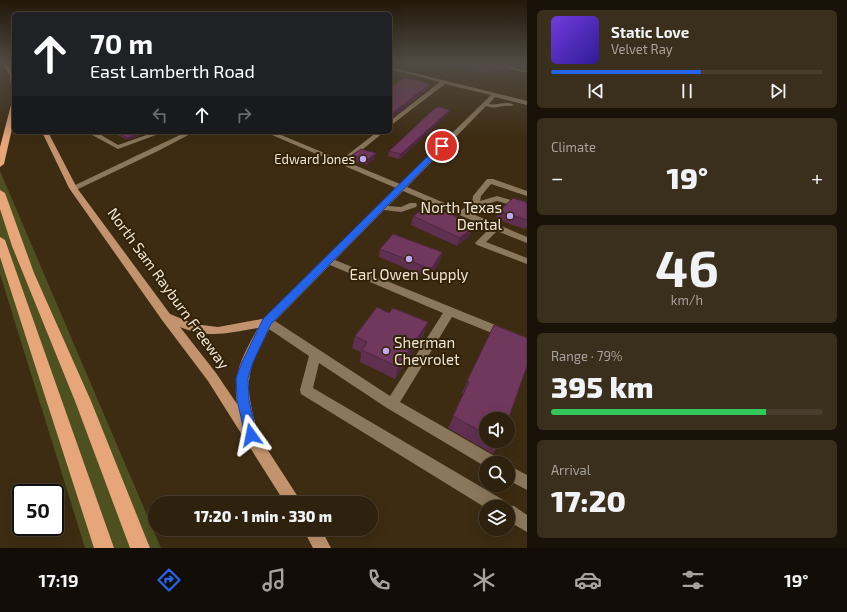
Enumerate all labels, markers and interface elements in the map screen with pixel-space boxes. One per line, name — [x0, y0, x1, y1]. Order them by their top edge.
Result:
text: Static Love — [611, 23, 689, 41]
text: 70 m — [90, 26, 153, 60]
icon: ahead — [24, 28, 76, 80]
text: Velvet Ray — [611, 41, 673, 57]
text: East Lamberth Road — [90, 60, 255, 82]
icon: previous — [585, 80, 607, 102]
icon: pause — [676, 80, 698, 102]
icon: next — [767, 80, 789, 102]
icon: left — [149, 104, 171, 126]
icon: ahead — [191, 104, 213, 126]
icon: right — [233, 104, 255, 126]
pin — [425, 129, 459, 163]
icon: arrive — [431, 135, 453, 157]
text: Climate — [551, 139, 596, 155]
place label: Edward Jones — [274, 151, 355, 167]
marker: Edward Jones — [358, 154, 368, 164]
text: 19° — [667, 159, 708, 195]
text: − — [551, 164, 564, 190]
text: + — [811, 164, 823, 190]
place label: North Texas Dental — [421, 198, 503, 233]
street label: North Sam Rayburn Freeway — [104, 204, 234, 372]
marker: North Texas Dental — [505, 211, 515, 221]
text: 46 — [655, 235, 719, 297]
marker: Earl Owen Supply — [404, 254, 414, 264]
place label: Earl Owen Supply — [350, 265, 469, 283]
text: km/h — [671, 292, 703, 308]
place label: Sherman Chevrolet — [394, 333, 460, 368]
marker: Sherman Chevrolet — [381, 346, 391, 356]
text: Range · 79% — [551, 348, 623, 364]
text: 395 km — [551, 368, 653, 404]
map controls — [479, 412, 515, 536]
button: sound — [479, 412, 515, 448]
position arrow — [230, 414, 272, 456]
button: search — [479, 456, 515, 492]
text: Arrival — [551, 462, 591, 478]
text: 17:20 — [551, 482, 626, 518]
speed limit sign: 50 — [12, 484, 64, 536]
button: layers — [479, 500, 515, 536]
text: 17:20 · 1 min · 330 m — [194, 507, 332, 525]
icon: directions — [155, 566, 183, 594]
icon: music — [260, 566, 288, 594]
icon: phone — [365, 566, 393, 594]
icon: climate — [470, 566, 498, 594]
icon: car — [574, 566, 602, 594]
icon: filters — [679, 566, 707, 594]
text: 17:19 — [38, 569, 79, 591]
text: 19° — [784, 569, 809, 591]

